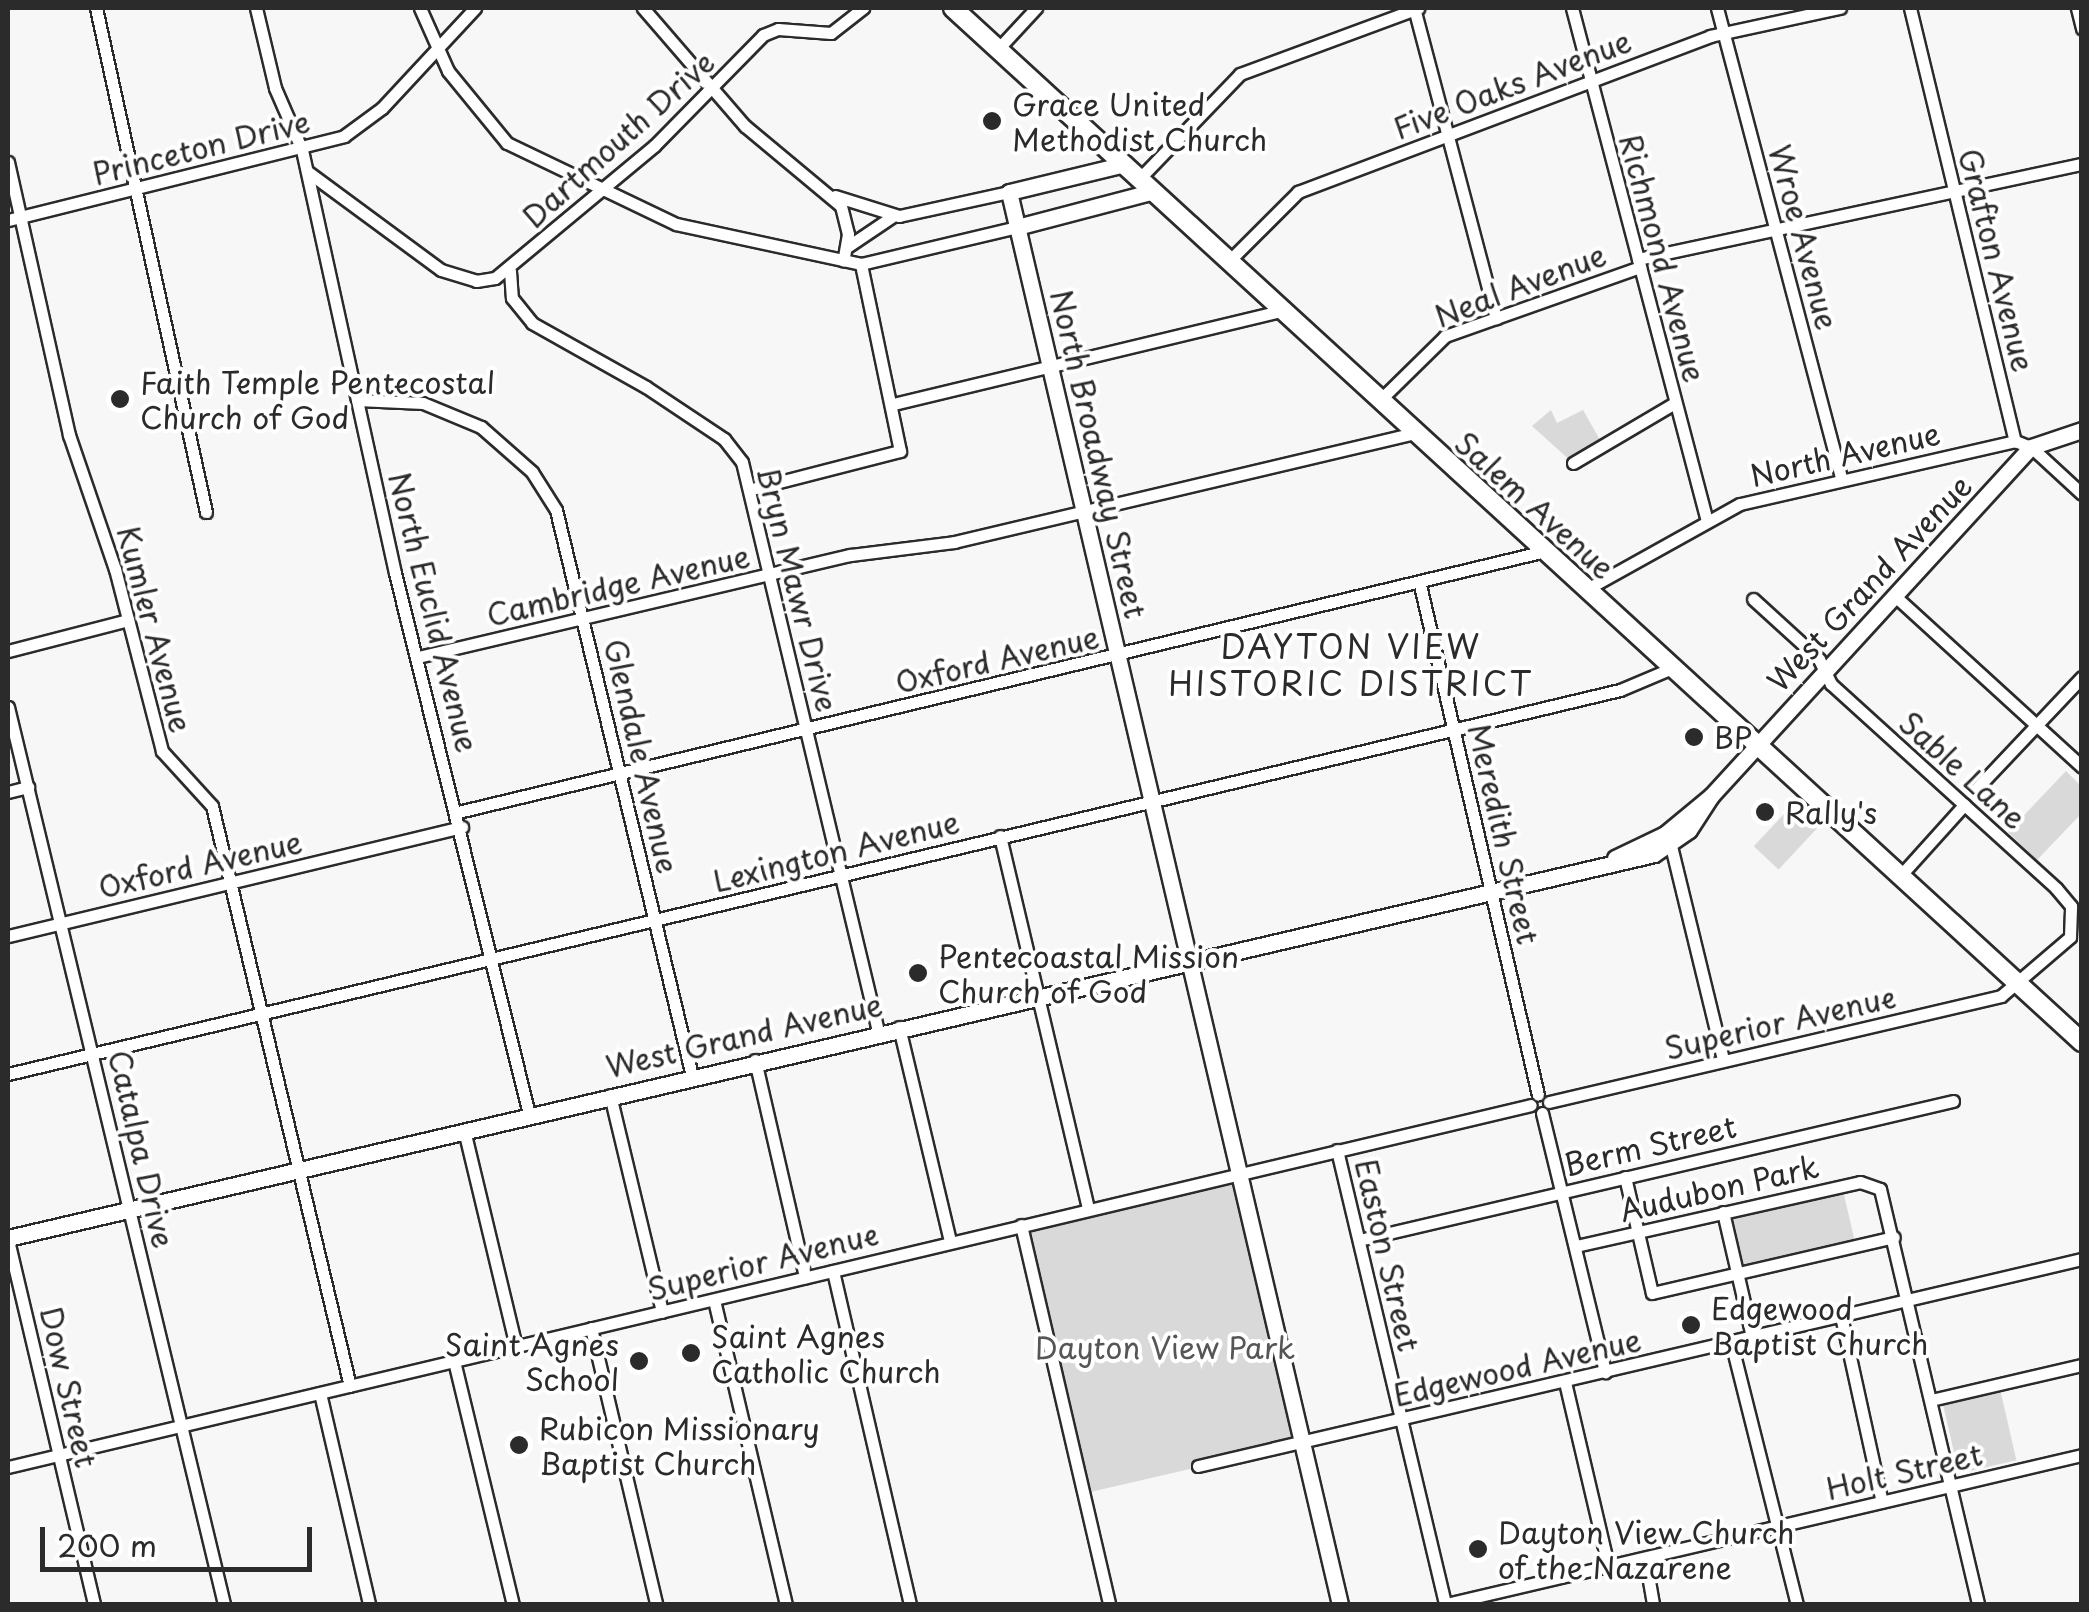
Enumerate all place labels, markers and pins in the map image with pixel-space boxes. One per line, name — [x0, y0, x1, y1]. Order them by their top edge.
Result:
place label: Grace United Methodist Church — [1012, 86, 1268, 156]
marker: Grace United Methodist Church — [981, 110, 1003, 132]
place label: Faith Temple Pentecostal Church of God — [140, 364, 498, 434]
marker: Faith Temple Pentecostal Church of God — [109, 388, 131, 410]
place label: BP — [1714, 719, 1752, 755]
marker: BP — [1683, 726, 1705, 748]
place label: Rally's — [1785, 794, 1877, 830]
marker: Rally's — [1754, 801, 1776, 823]
place label: Pentecoastal Mission Church of God — [938, 938, 1240, 1008]
marker: Pentecoastal Mission Church of God — [907, 962, 929, 984]
place label: Edgewood Baptist Church — [1711, 1290, 1930, 1360]
marker: Edgewood Baptist Church — [1680, 1314, 1702, 1336]
place label: Saint Agnes Catholic Church — [711, 1318, 942, 1388]
place label: Saint Agnes School — [445, 1326, 619, 1396]
marker: Saint Agnes Catholic Church — [680, 1342, 702, 1364]
marker: Saint Agnes School — [628, 1350, 650, 1372]
place label: Rubicon Missionary Baptist Church — [539, 1410, 820, 1480]
marker: Rubicon Missionary Baptist Church — [508, 1434, 530, 1456]
place label: Dayton View Church of the Nazarene — [1498, 1514, 1793, 1584]
marker: Dayton View Church of the Nazarene — [1467, 1538, 1489, 1560]

